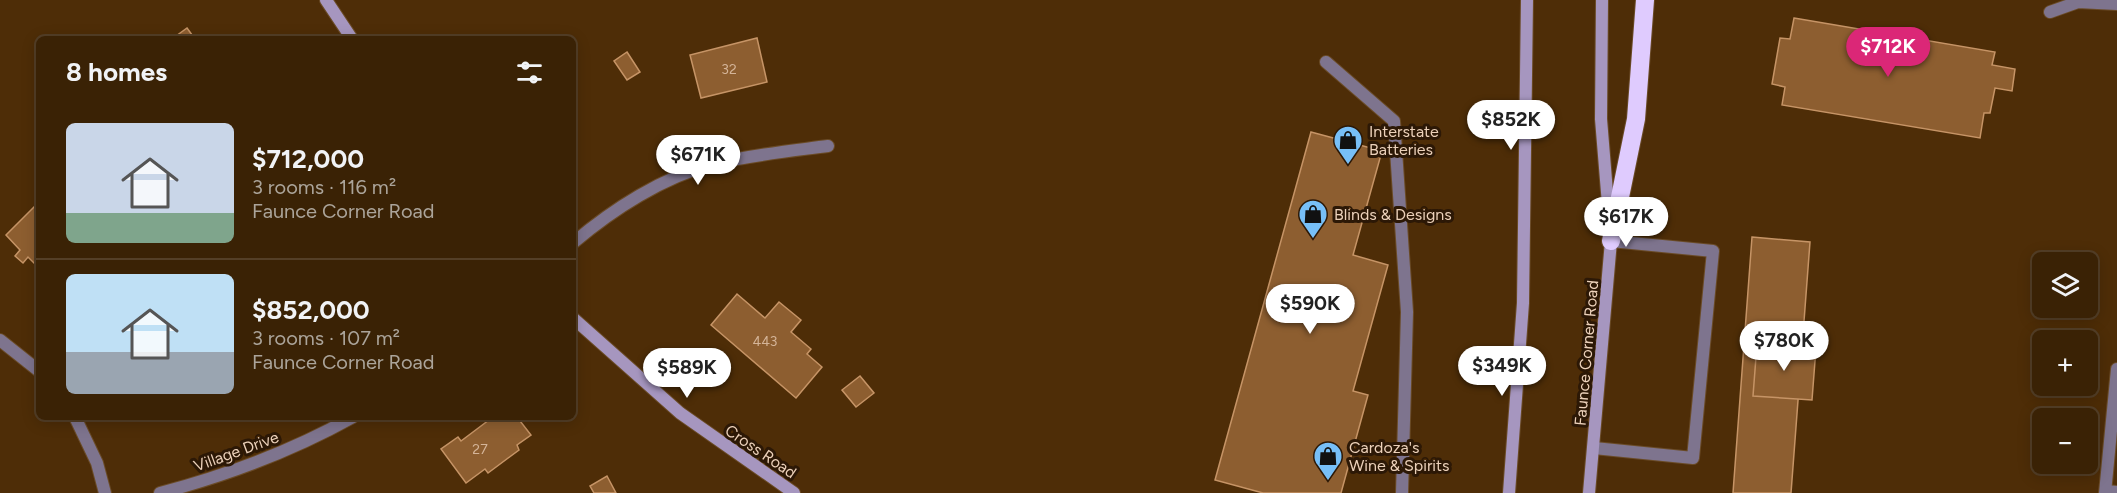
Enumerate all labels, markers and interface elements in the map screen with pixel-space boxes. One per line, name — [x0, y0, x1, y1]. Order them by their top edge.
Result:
pin: $712K — [1846, 27, 1930, 78]
text: $712K — [1860, 34, 1916, 58]
text: 8 homes — [66, 56, 167, 88]
icon: filters — [513, 56, 546, 89]
house number: 32 — [721, 61, 737, 78]
pin: $852K — [1469, 100, 1553, 151]
text: $852K — [1481, 107, 1541, 131]
place label: Interstate Batteries — [1369, 122, 1439, 159]
shop icon: Interstate Batteries — [1332, 124, 1364, 166]
pin: $671K — [656, 135, 740, 186]
text: $671K — [670, 142, 726, 166]
text: $712,000 — [252, 143, 364, 175]
icon: home — [114, 147, 186, 219]
text: 3 rooms · 116 m² — [252, 175, 396, 199]
pin: $617K — [1584, 197, 1668, 248]
shop icon: Blinds & Designs — [1297, 198, 1329, 240]
text: Faunce Corner Road — [252, 199, 435, 223]
text: $617K — [1598, 204, 1654, 228]
place label: Blinds & Designs — [1334, 205, 1452, 224]
map controls — [2032, 252, 2098, 474]
button: layers — [2032, 252, 2098, 318]
street label: Faunce Corner Road — [1571, 279, 1602, 427]
pin: $590K — [1268, 284, 1352, 335]
text: $590K — [1280, 291, 1340, 315]
text: $852,000 — [252, 294, 370, 326]
icon: home — [114, 298, 186, 370]
pin: $780K — [1742, 321, 1826, 372]
text: 3 rooms · 107 m² — [252, 326, 400, 350]
text: $780K — [1754, 328, 1814, 352]
button: + — [2032, 330, 2098, 396]
house number: 443 — [752, 333, 778, 350]
pin: $349K — [1460, 346, 1544, 397]
pin: $589K — [645, 348, 729, 399]
text: Faunce Corner Road — [252, 350, 435, 374]
text: $349K — [1472, 353, 1532, 377]
text: $589K — [657, 355, 717, 379]
button: − — [2032, 408, 2098, 474]
street label: Cross Road — [721, 421, 800, 482]
street label: Village Drive — [191, 427, 282, 476]
place label: Cardoza's Wine & Spirits — [1349, 438, 1450, 475]
shop icon: Cardoza's Wine & Spirits — [1312, 440, 1344, 482]
house number: 27 — [472, 441, 488, 458]

